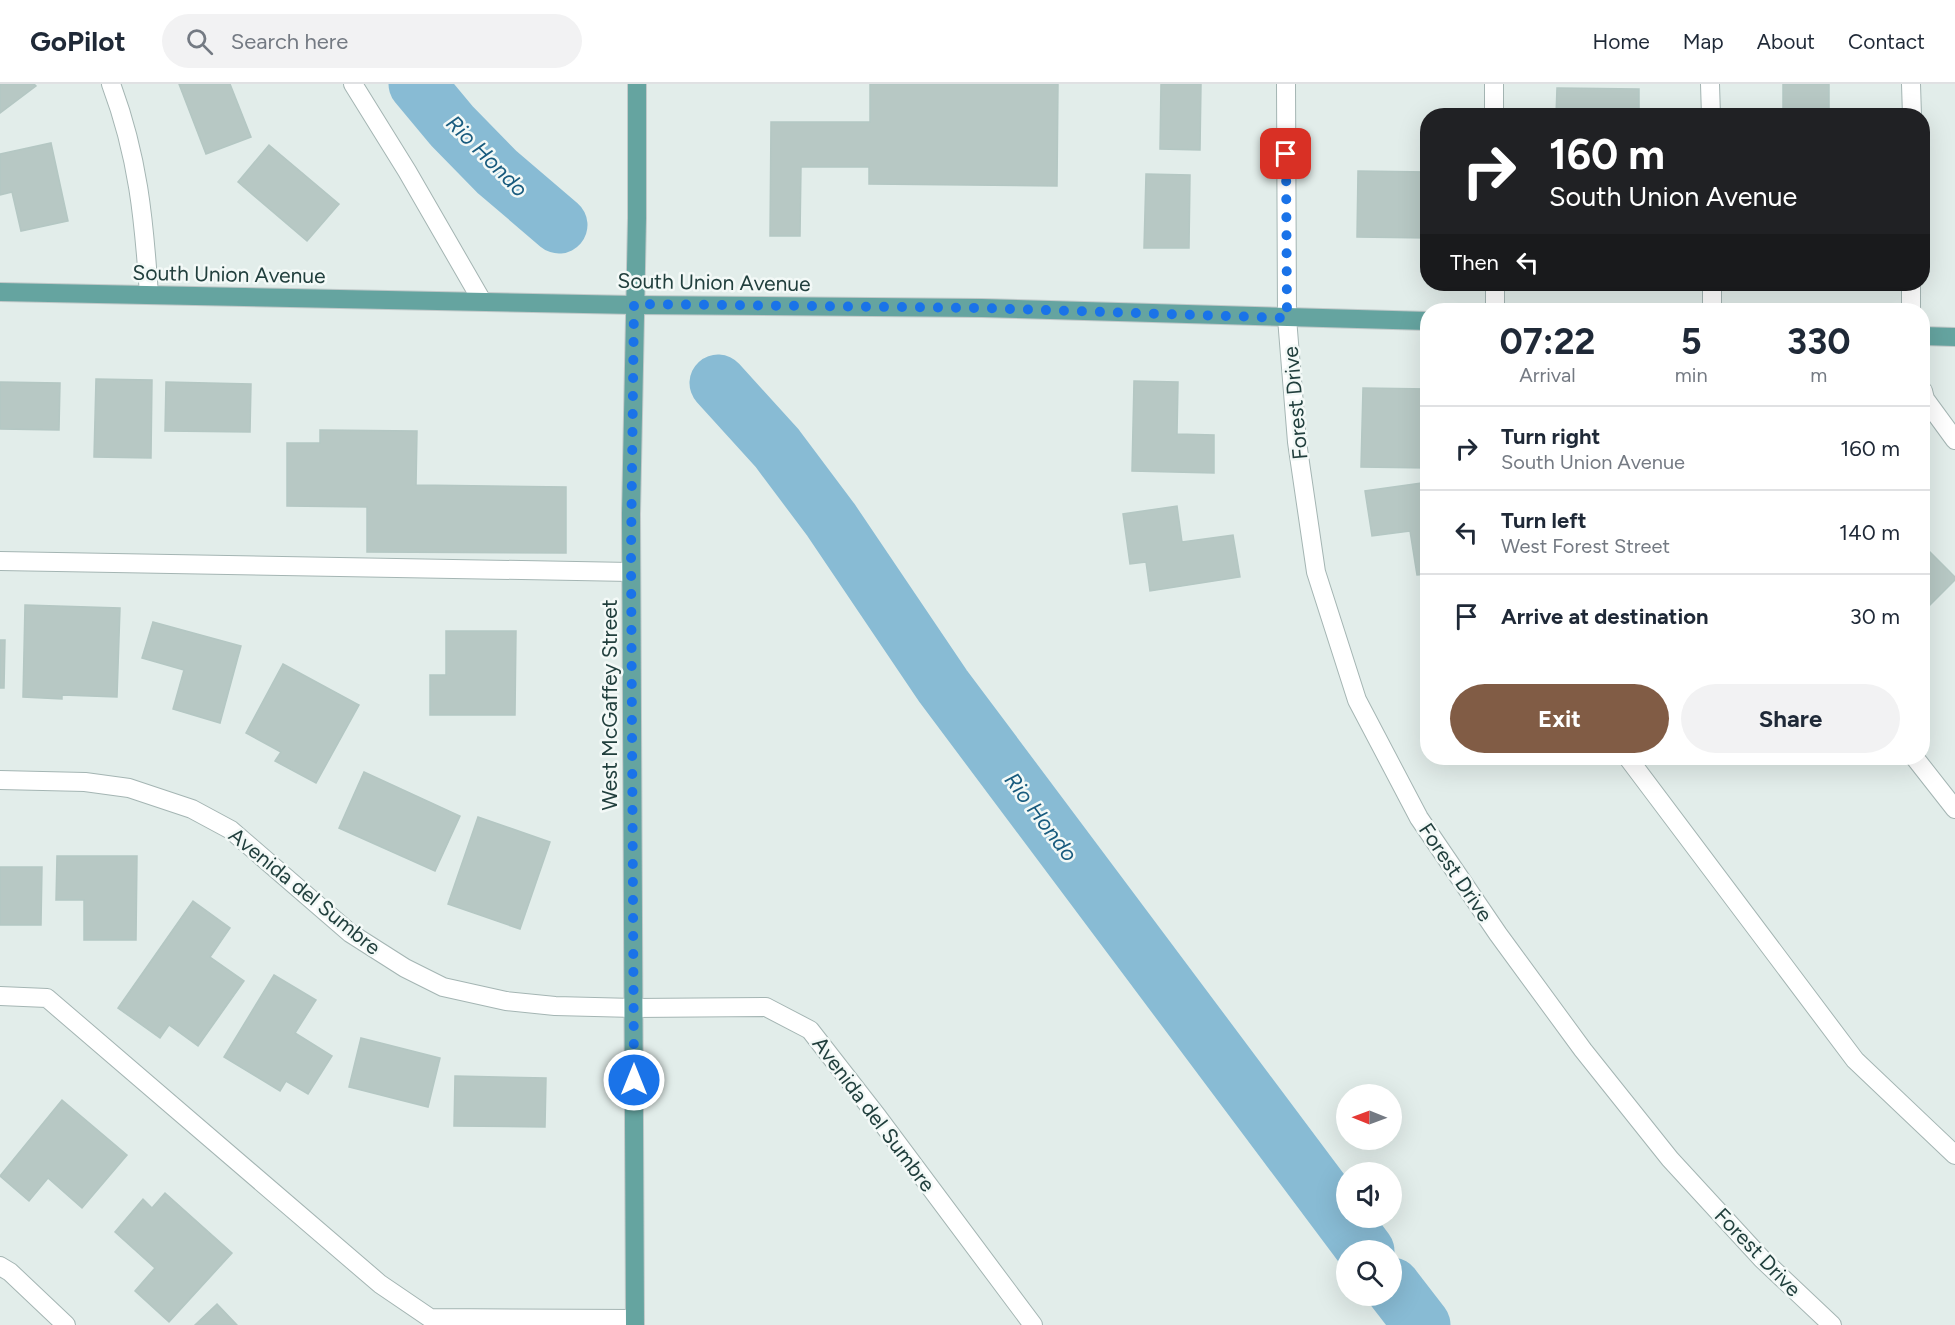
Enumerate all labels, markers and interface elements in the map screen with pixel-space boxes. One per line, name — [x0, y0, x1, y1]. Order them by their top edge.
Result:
search box — [162, 14, 582, 68]
text: GoPilot — [30, 24, 126, 58]
icon: search — [183, 25, 216, 58]
text: Search here — [231, 28, 348, 55]
text: Home — [1593, 29, 1650, 54]
text: Map — [1683, 29, 1724, 54]
text: About — [1757, 29, 1815, 54]
text: Contact — [1848, 29, 1925, 54]
water label: Rio Hondo — [441, 110, 534, 203]
pin — [1260, 128, 1311, 179]
text: 160 m — [1549, 129, 1665, 180]
icon: right — [1450, 132, 1528, 210]
icon: arrive — [1269, 137, 1302, 170]
text: South Union Avenue — [1549, 180, 1797, 213]
icon: left — [1511, 246, 1544, 279]
text: Then — [1450, 249, 1499, 276]
street label: South Union Avenue — [132, 260, 326, 288]
street label: South Union Avenue — [617, 268, 811, 296]
text: 07:22 — [1499, 320, 1595, 363]
text: 5 — [1681, 320, 1702, 363]
text: 330 — [1787, 320, 1850, 363]
street label: Forest Drive — [1278, 345, 1312, 461]
text: Arrival — [1519, 363, 1576, 387]
text: min — [1675, 363, 1708, 387]
text: m — [1810, 363, 1827, 387]
text: Turn right — [1501, 423, 1600, 450]
icon: right — [1450, 432, 1483, 465]
text: 160 m — [1840, 435, 1900, 462]
text: South Union Avenue — [1501, 450, 1685, 474]
text: Turn left — [1501, 507, 1587, 534]
icon: left — [1450, 516, 1483, 549]
text: 140 m — [1839, 519, 1900, 546]
text: West Forest Street — [1501, 534, 1670, 558]
street label: West McGaffey Street — [597, 599, 622, 811]
icon: arrive — [1450, 600, 1483, 633]
text: Arrive at destination — [1501, 603, 1709, 630]
text: 30 m — [1850, 603, 1900, 630]
button: Exit — [1450, 684, 1669, 753]
button: Share — [1681, 684, 1900, 753]
water label: Rio Hondo — [999, 767, 1083, 867]
street label: Forest Drive — [1414, 818, 1498, 926]
street label: Avenida del Sumbre — [224, 822, 386, 960]
street label: Avenida del Sumbre — [807, 1031, 941, 1197]
position arrow — [602, 1048, 666, 1112]
north arrow — [1336, 1084, 1402, 1150]
map controls — [1336, 1084, 1402, 1306]
button: sound — [1336, 1162, 1402, 1228]
street label: Forest Drive — [1710, 1202, 1806, 1302]
button: search — [1336, 1240, 1402, 1306]

